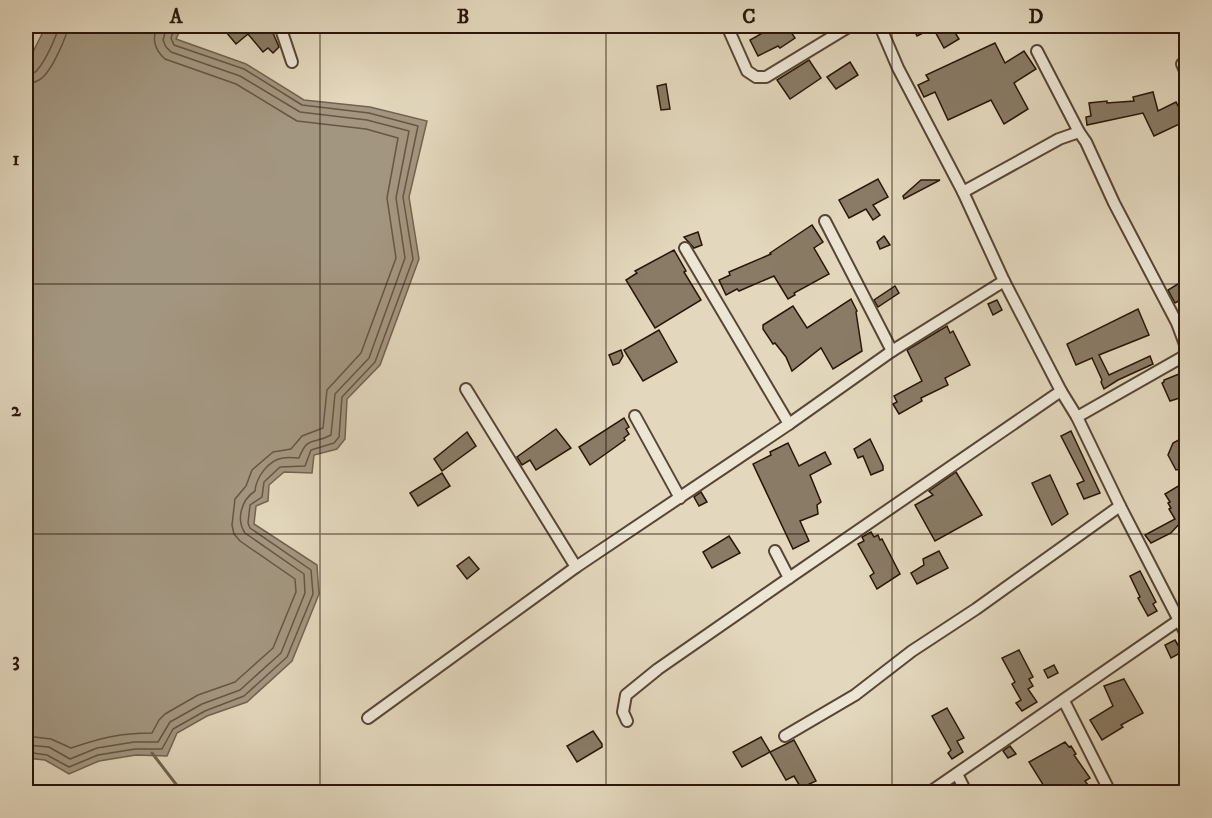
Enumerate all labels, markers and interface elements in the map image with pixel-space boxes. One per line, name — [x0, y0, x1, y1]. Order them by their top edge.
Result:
text: A — [169, 5, 184, 30]
text: B — [457, 5, 469, 30]
text: C — [742, 5, 756, 30]
text: D — [1029, 5, 1044, 30]
text: 1 — [12, 147, 20, 172]
text: 2 — [11, 398, 22, 423]
text: 3 — [12, 648, 20, 673]

